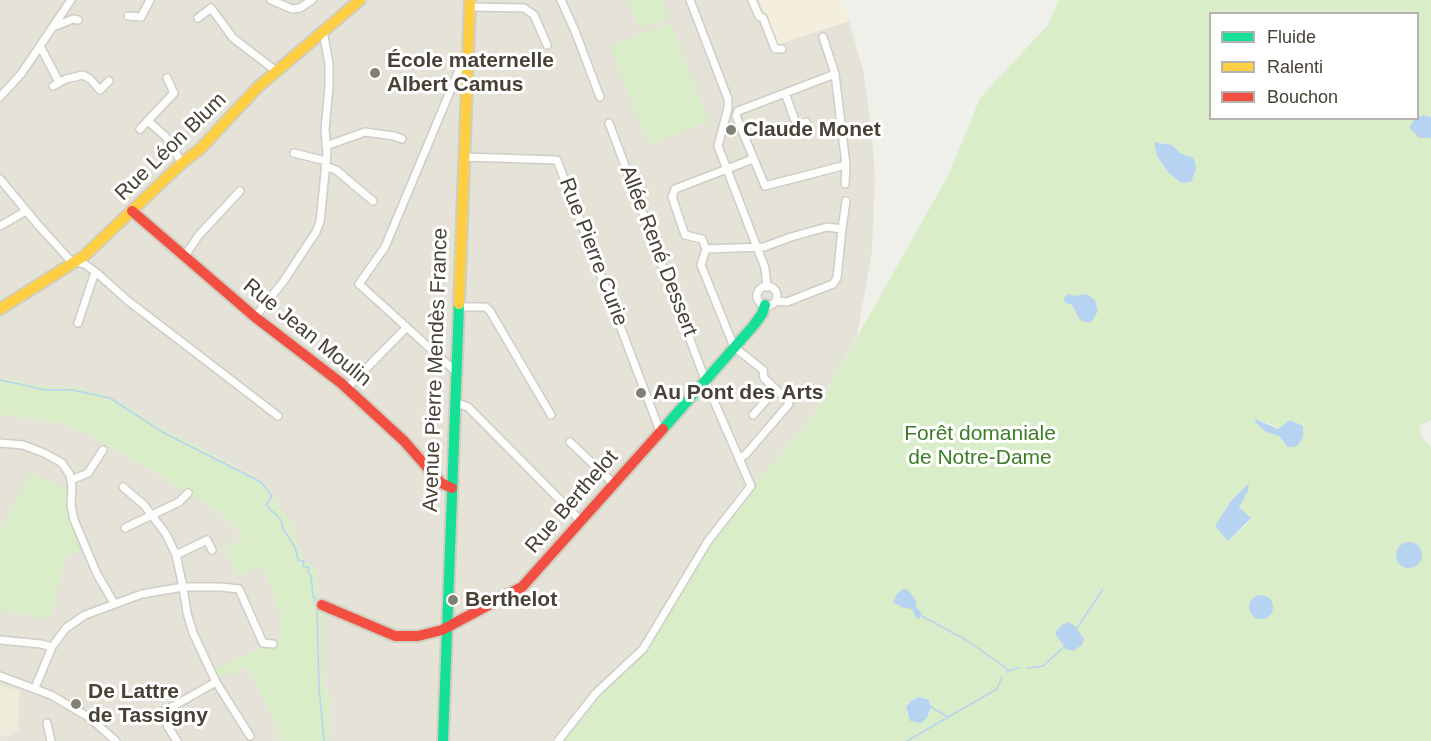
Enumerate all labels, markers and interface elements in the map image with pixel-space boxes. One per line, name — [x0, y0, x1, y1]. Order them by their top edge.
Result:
legend — [1209, 12, 1419, 120]
text: Fluide — [1267, 27, 1316, 47]
place label: École maternelle Albert Camus — [387, 48, 554, 98]
text: Ralenti — [1267, 57, 1323, 77]
marker: École maternelle Albert Camus — [368, 66, 382, 80]
text: Bouchon — [1267, 87, 1338, 107]
street label: Rue Léon Blum — [110, 88, 232, 206]
place label: Claude Monet — [743, 117, 881, 143]
marker: Claude Monet — [724, 123, 738, 137]
street label: Allée René Dessert — [614, 162, 702, 340]
street label: Rue Pierre Curie — [553, 174, 633, 330]
street label: Avenue Pierre Mendès France — [418, 227, 454, 513]
street label: Rue Jean Moulin — [238, 274, 376, 392]
place label: Au Pont des Arts — [653, 380, 823, 406]
marker: Au Pont des Arts — [634, 386, 648, 400]
park label: Forêt domaniale de Notre-Dame — [904, 421, 1056, 471]
street label: Rue Berthelot — [520, 445, 624, 559]
place label: Berthelot — [465, 587, 557, 613]
marker: Berthelot — [446, 593, 460, 607]
place label: De Lattre de Tassigny — [88, 679, 208, 729]
marker: De Lattre de Tassigny — [69, 697, 83, 711]

